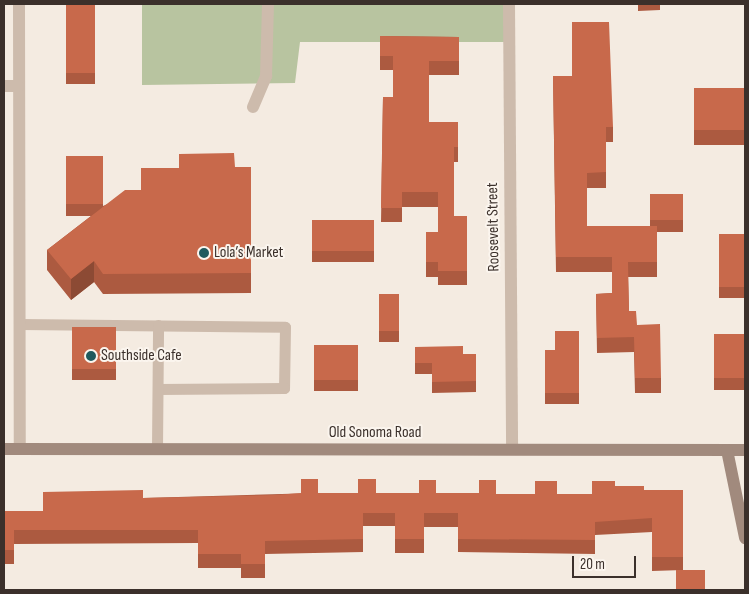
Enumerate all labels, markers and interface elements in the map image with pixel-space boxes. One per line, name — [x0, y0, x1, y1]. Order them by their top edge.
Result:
street label: Roosevelt Street — [484, 182, 504, 272]
place label: Lola’s Market — [214, 243, 283, 263]
marker: Lola’s Market — [198, 247, 210, 259]
place label: Southside Cafe — [101, 346, 182, 366]
marker: Southside Cafe — [85, 350, 97, 362]
street label: Old Sonoma Road — [329, 423, 421, 443]
scale bar — [574, 546, 638, 578]
text: 20 m — [580, 555, 605, 574]

